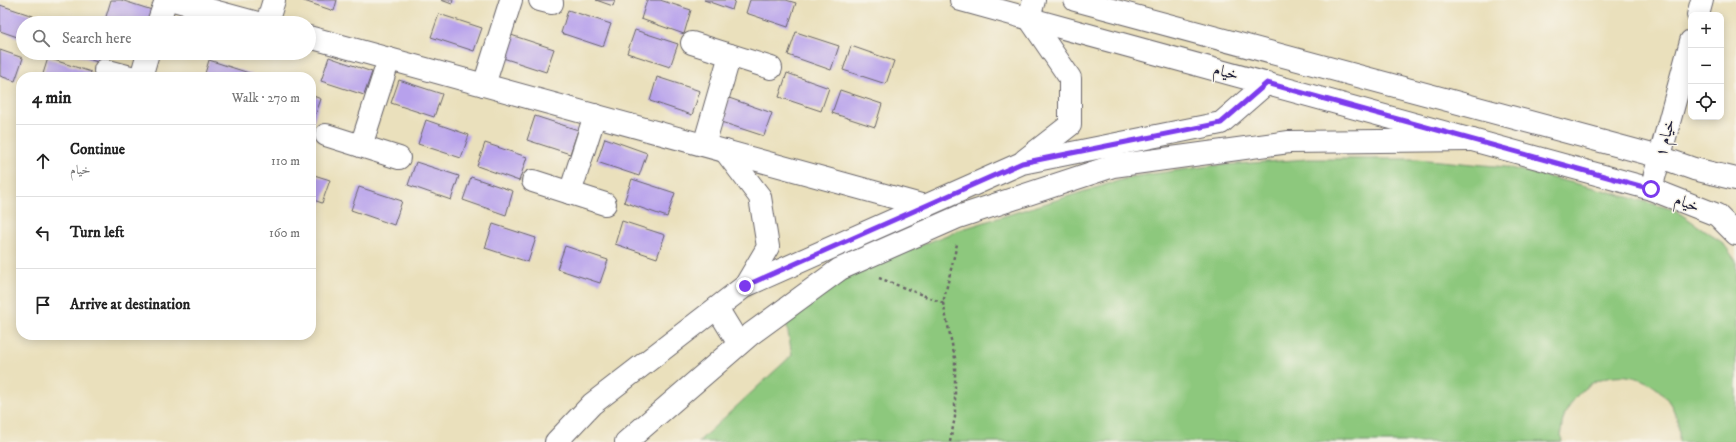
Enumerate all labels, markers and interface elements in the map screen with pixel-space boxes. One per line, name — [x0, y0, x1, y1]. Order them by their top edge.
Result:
map controls — [1688, 12, 1724, 120]
button: + — [1688, 12, 1724, 48]
search box — [16, 16, 316, 60]
icon: search — [30, 27, 52, 49]
text: Search here — [62, 29, 131, 48]
button: − — [1688, 48, 1724, 84]
street label: خیام — [1210, 59, 1241, 89]
button: locate — [1688, 84, 1724, 120]
text: 4 min — [32, 87, 71, 109]
text: Walk · 270 m — [232, 90, 300, 106]
street label: خیام ۱ — [1650, 117, 1683, 160]
text: Continue — [70, 140, 125, 159]
icon: ahead — [32, 150, 54, 172]
text: 110 m — [271, 153, 300, 169]
text: خیام — [70, 162, 91, 178]
route start — [1642, 180, 1660, 198]
street label: خیام — [1670, 189, 1702, 221]
icon: left — [32, 222, 54, 244]
text: Turn left — [70, 223, 124, 242]
text: 160 m — [269, 225, 300, 241]
route end — [736, 277, 754, 295]
icon: arrive — [32, 294, 54, 316]
text: Arrive at destination — [70, 295, 190, 314]

